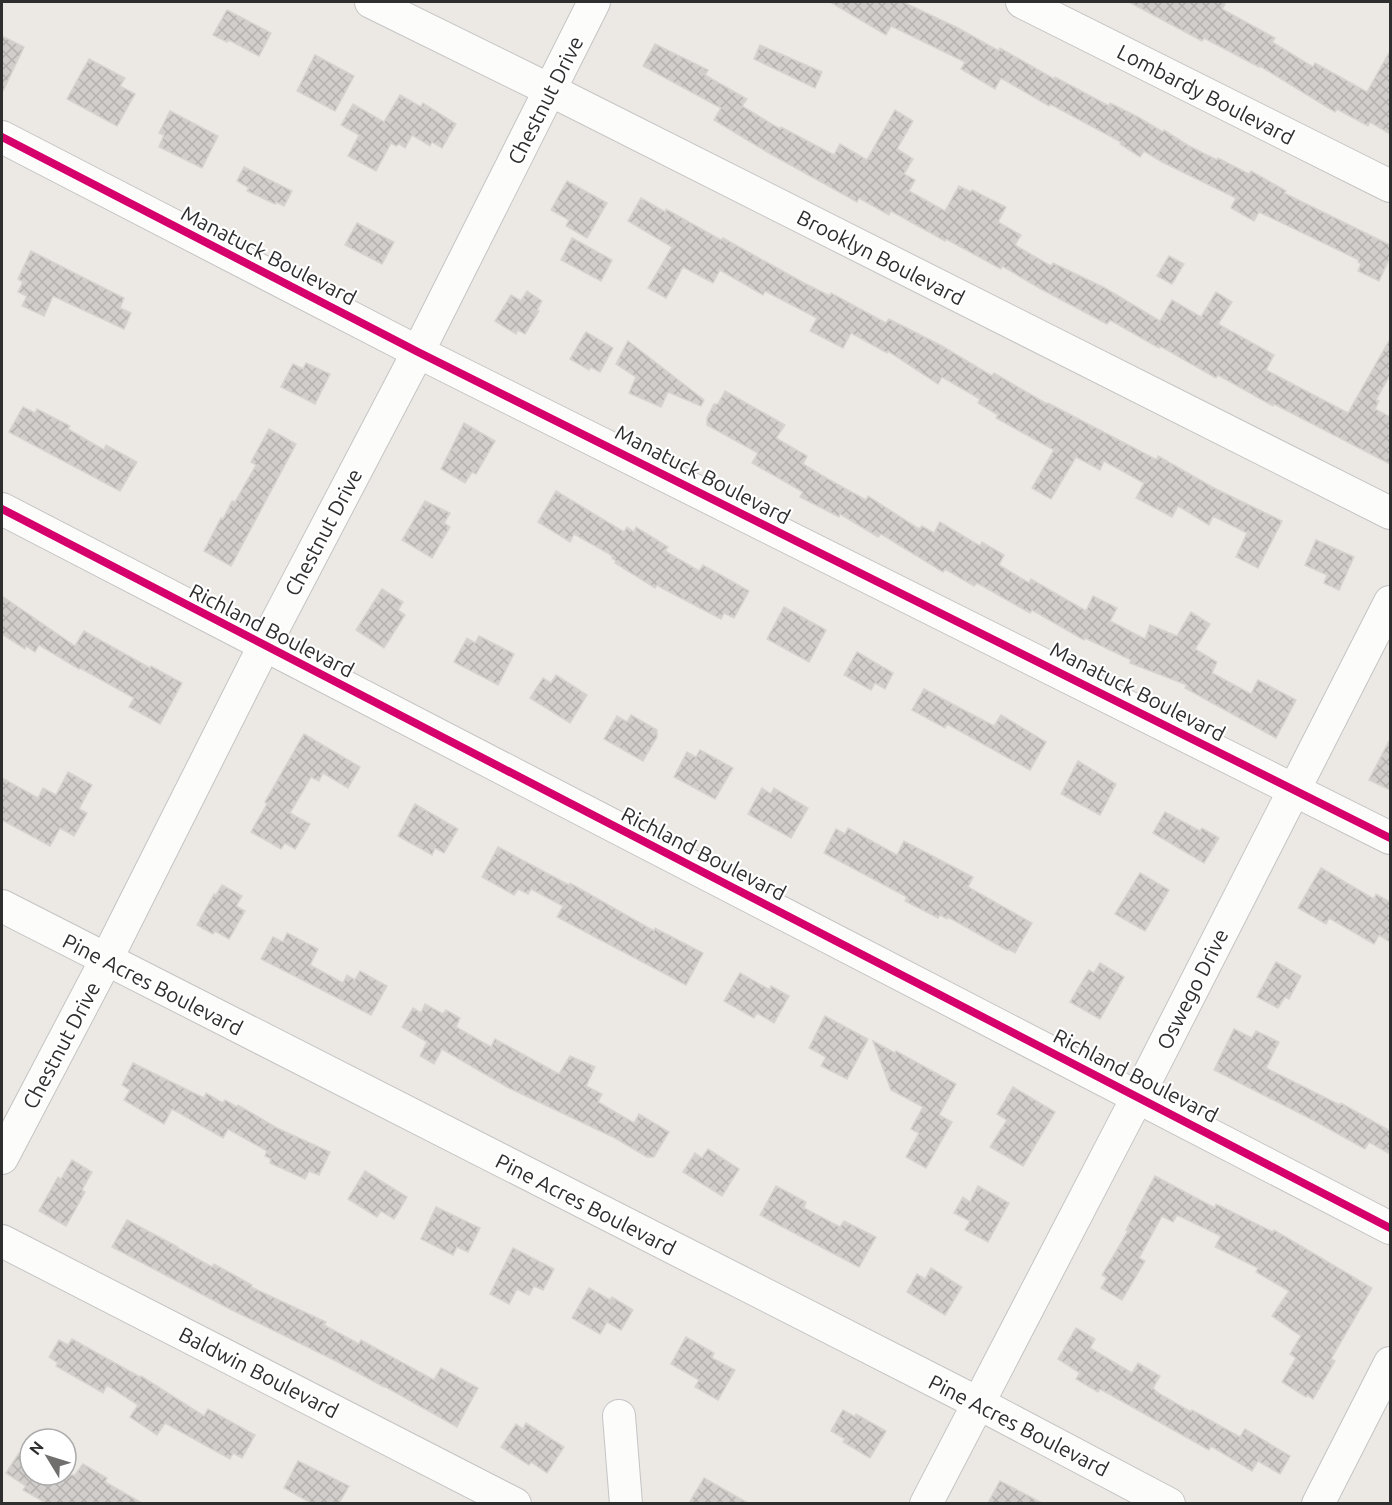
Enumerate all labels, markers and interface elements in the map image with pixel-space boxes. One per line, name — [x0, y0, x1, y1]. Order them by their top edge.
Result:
street label: Chestnut Drive — [502, 32, 588, 168]
street label: Lombardy Boulevard — [1114, 39, 1298, 149]
street label: Manatuck Boulevard — [177, 200, 361, 310]
street label: Brooklyn Boulevard — [793, 204, 969, 310]
street label: Manatuck Boulevard — [611, 419, 795, 529]
street label: Chestnut Drive — [279, 464, 367, 600]
street label: Richland Boulevard — [186, 578, 358, 682]
street label: Manatuck Boulevard — [1046, 636, 1230, 746]
street label: Richland Boulevard — [618, 801, 790, 905]
street label: Oswego Drive — [1151, 925, 1233, 1053]
street label: Pine Acres Boulevard — [59, 928, 247, 1040]
street label: Chestnut Drive — [17, 977, 105, 1113]
street label: Richland Boulevard — [1050, 1023, 1222, 1127]
street label: Pine Acres Boulevard — [492, 1148, 680, 1260]
street label: Baldwin Boulevard — [175, 1321, 343, 1423]
street label: Pine Acres Boulevard — [925, 1369, 1113, 1481]
north arrow — [18, 1427, 78, 1487]
text: N — [25, 1438, 47, 1458]

